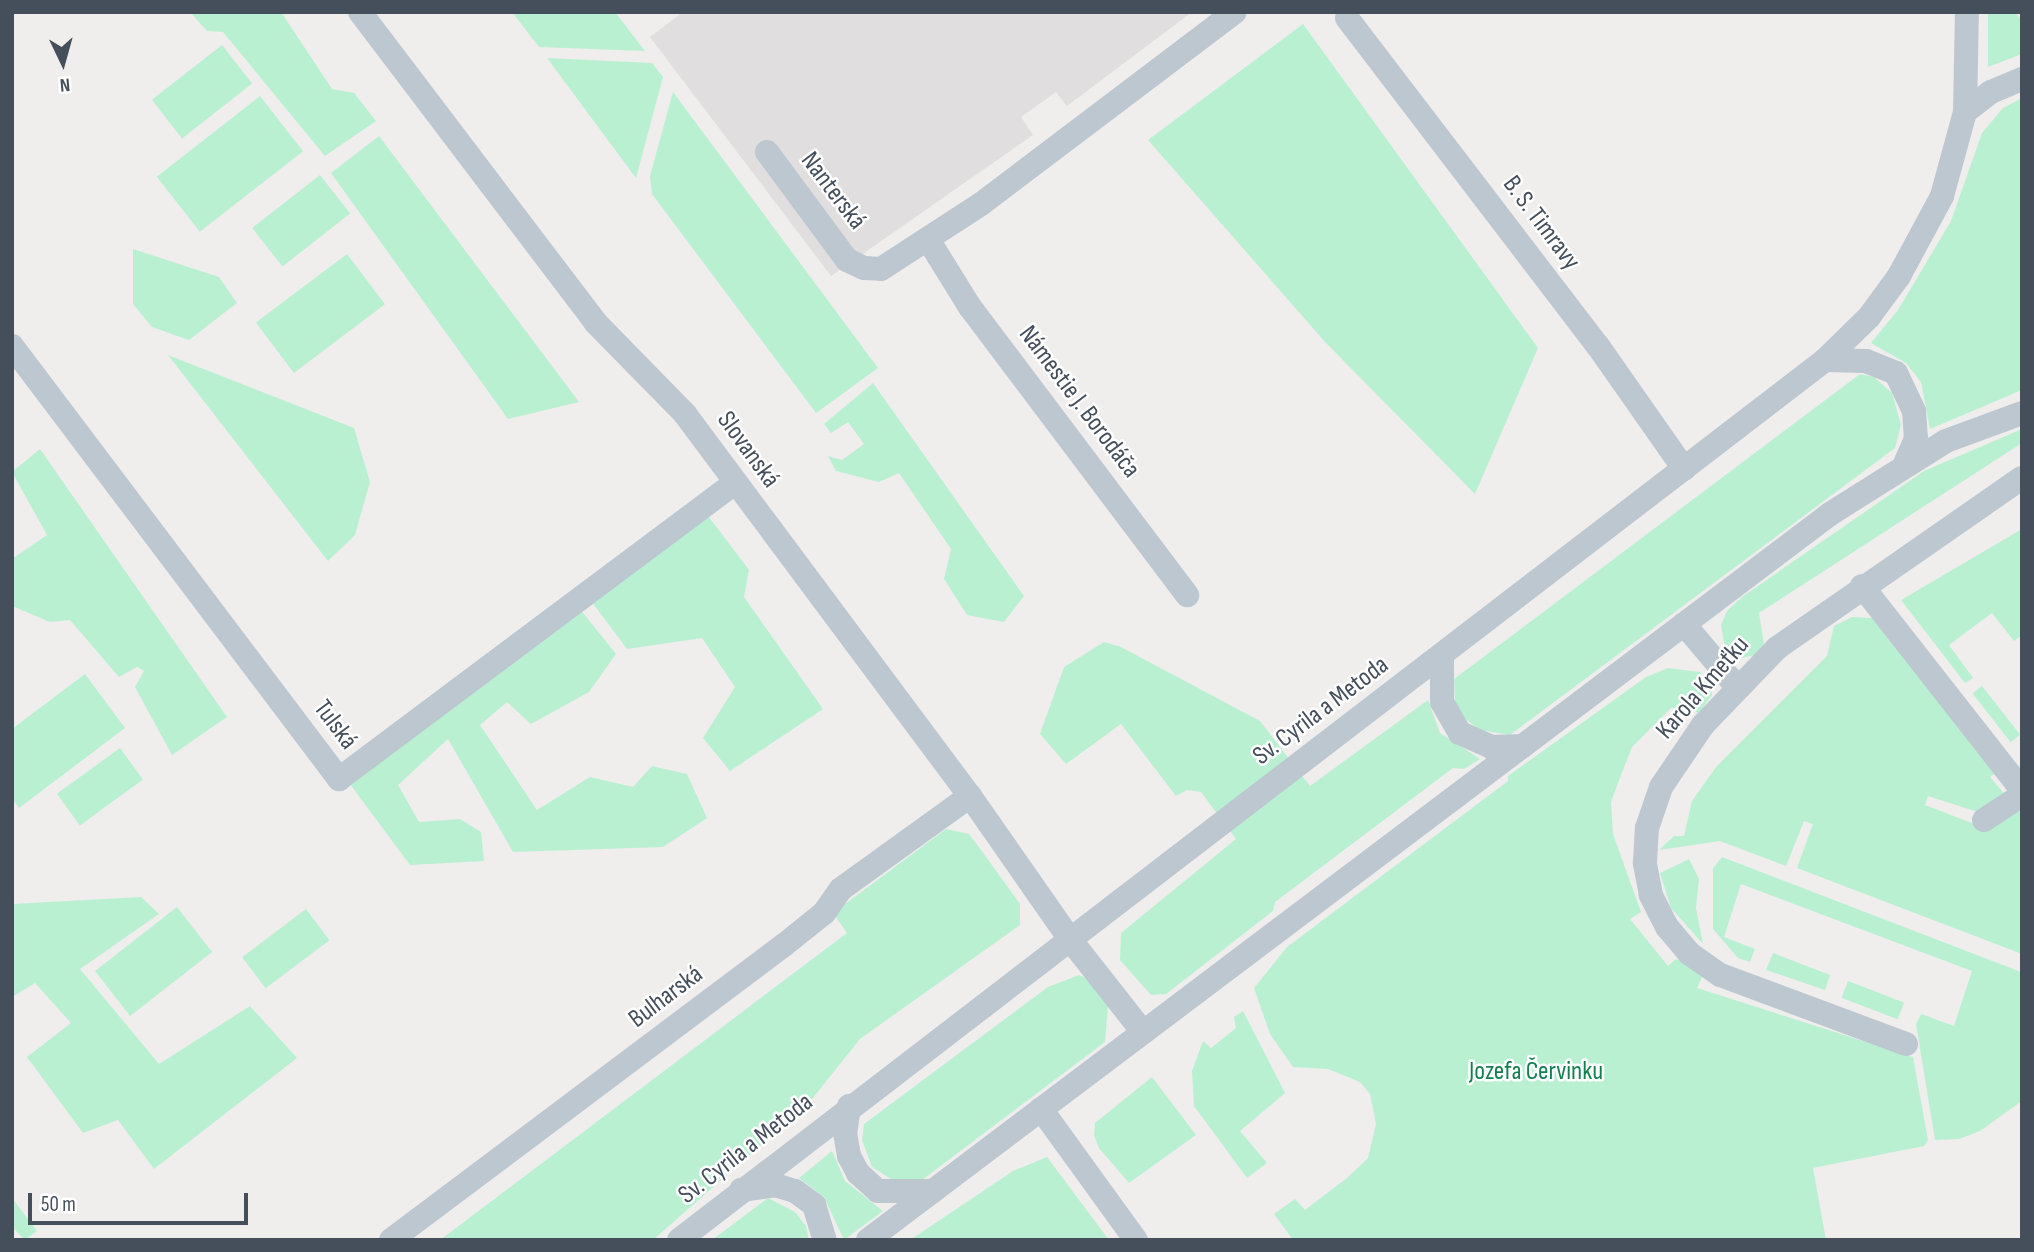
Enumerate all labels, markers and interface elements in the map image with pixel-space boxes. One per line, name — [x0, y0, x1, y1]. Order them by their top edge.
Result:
north arrow — [28, 28, 98, 98]
text: N — [59, 73, 71, 96]
street label: Nanterská — [794, 146, 872, 236]
street label: B. S. Timravy — [1496, 170, 1586, 276]
street label: Námestie J. Borodáča — [1012, 320, 1146, 484]
street label: Slovanská — [710, 406, 786, 494]
street label: Karola Kmeťku — [1650, 630, 1756, 746]
street label: Sv. Cyrila a Metoda — [1247, 650, 1395, 772]
street label: Tulská — [306, 694, 364, 756]
street label: Bulharská — [623, 959, 709, 1035]
park label: Jozefa Červinku — [1469, 1056, 1603, 1088]
street label: Sv. Cyrila a Metoda — [673, 1087, 819, 1211]
scale bar — [32, 1178, 252, 1222]
text: 50 m — [41, 1192, 76, 1217]

